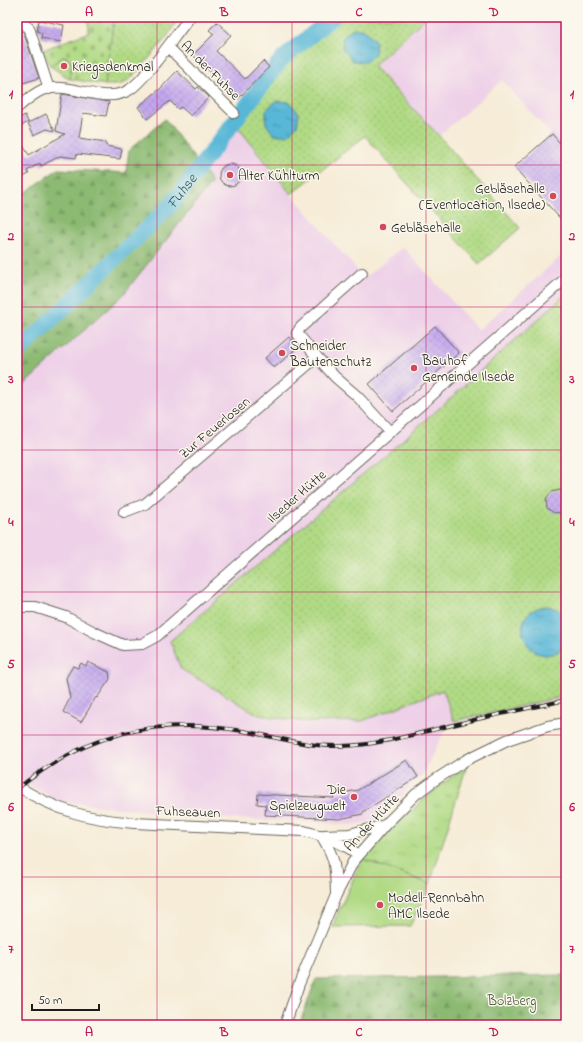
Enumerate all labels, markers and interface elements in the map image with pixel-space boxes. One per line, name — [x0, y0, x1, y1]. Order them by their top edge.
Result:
text: A — [85, 3, 93, 22]
text: B — [219, 3, 229, 22]
text: C — [355, 3, 363, 22]
text: D — [488, 3, 499, 22]
street label: An der Fuhse — [175, 36, 245, 106]
place label: Kriegsdenkmal — [72, 57, 153, 79]
marker: Kriegsdenkmal — [59, 61, 69, 71]
text: 1 — [9, 85, 14, 104]
text: 1 — [570, 85, 575, 104]
place label: Alter Kühlturm — [238, 166, 320, 187]
water label: Fuhse — [162, 169, 204, 214]
marker: Alter Kühlturm — [225, 170, 235, 180]
place label: Gebläsehalle (Eventlocation, Ilsede) — [419, 179, 546, 216]
marker: Gebläsehalle (Eventlocation, Ilsede) — [548, 191, 558, 201]
place label: Gebläsehalle — [391, 218, 462, 239]
marker: Gebläsehalle — [378, 222, 388, 232]
text: 2 — [7, 227, 15, 246]
text: 2 — [568, 227, 576, 246]
place label: Schneider Bautenschutz — [289, 336, 371, 373]
marker: Schneider Bautenschutz — [277, 348, 287, 358]
place label: Bauhof Gemeinde Ilsede — [421, 351, 515, 388]
marker: Bauhof Gemeinde Ilsede — [409, 363, 419, 373]
text: 3 — [7, 370, 14, 389]
text: 3 — [568, 370, 575, 389]
street label: Zur Feuerlosen — [175, 392, 255, 464]
street label: Ilseder Hütte — [263, 465, 332, 529]
text: 4 — [7, 513, 14, 532]
text: 4 — [568, 513, 575, 532]
text: 5 — [7, 655, 15, 674]
text: 5 — [568, 655, 576, 674]
place label: Die Spielzeugwelt — [269, 780, 347, 818]
street label: An der Hütte — [340, 789, 405, 857]
marker: Die Spielzeugwelt — [349, 792, 359, 802]
text: 6 — [7, 798, 14, 817]
text: 6 — [568, 798, 575, 817]
street label: Fuhseauen — [154, 801, 221, 824]
place label: Modell-Rennbahn AMC Ilsede — [388, 888, 484, 925]
marker: Modell-Rennbahn AMC Ilsede — [375, 900, 385, 910]
text: 7 — [8, 940, 14, 959]
text: 7 — [569, 940, 575, 959]
scale bar — [32, 986, 99, 1012]
park label: Bolzberg — [487, 991, 536, 1013]
text: 50 m — [38, 992, 62, 1010]
text: A — [85, 1023, 93, 1042]
text: B — [219, 1023, 229, 1042]
text: C — [355, 1023, 363, 1042]
text: D — [488, 1023, 499, 1042]

